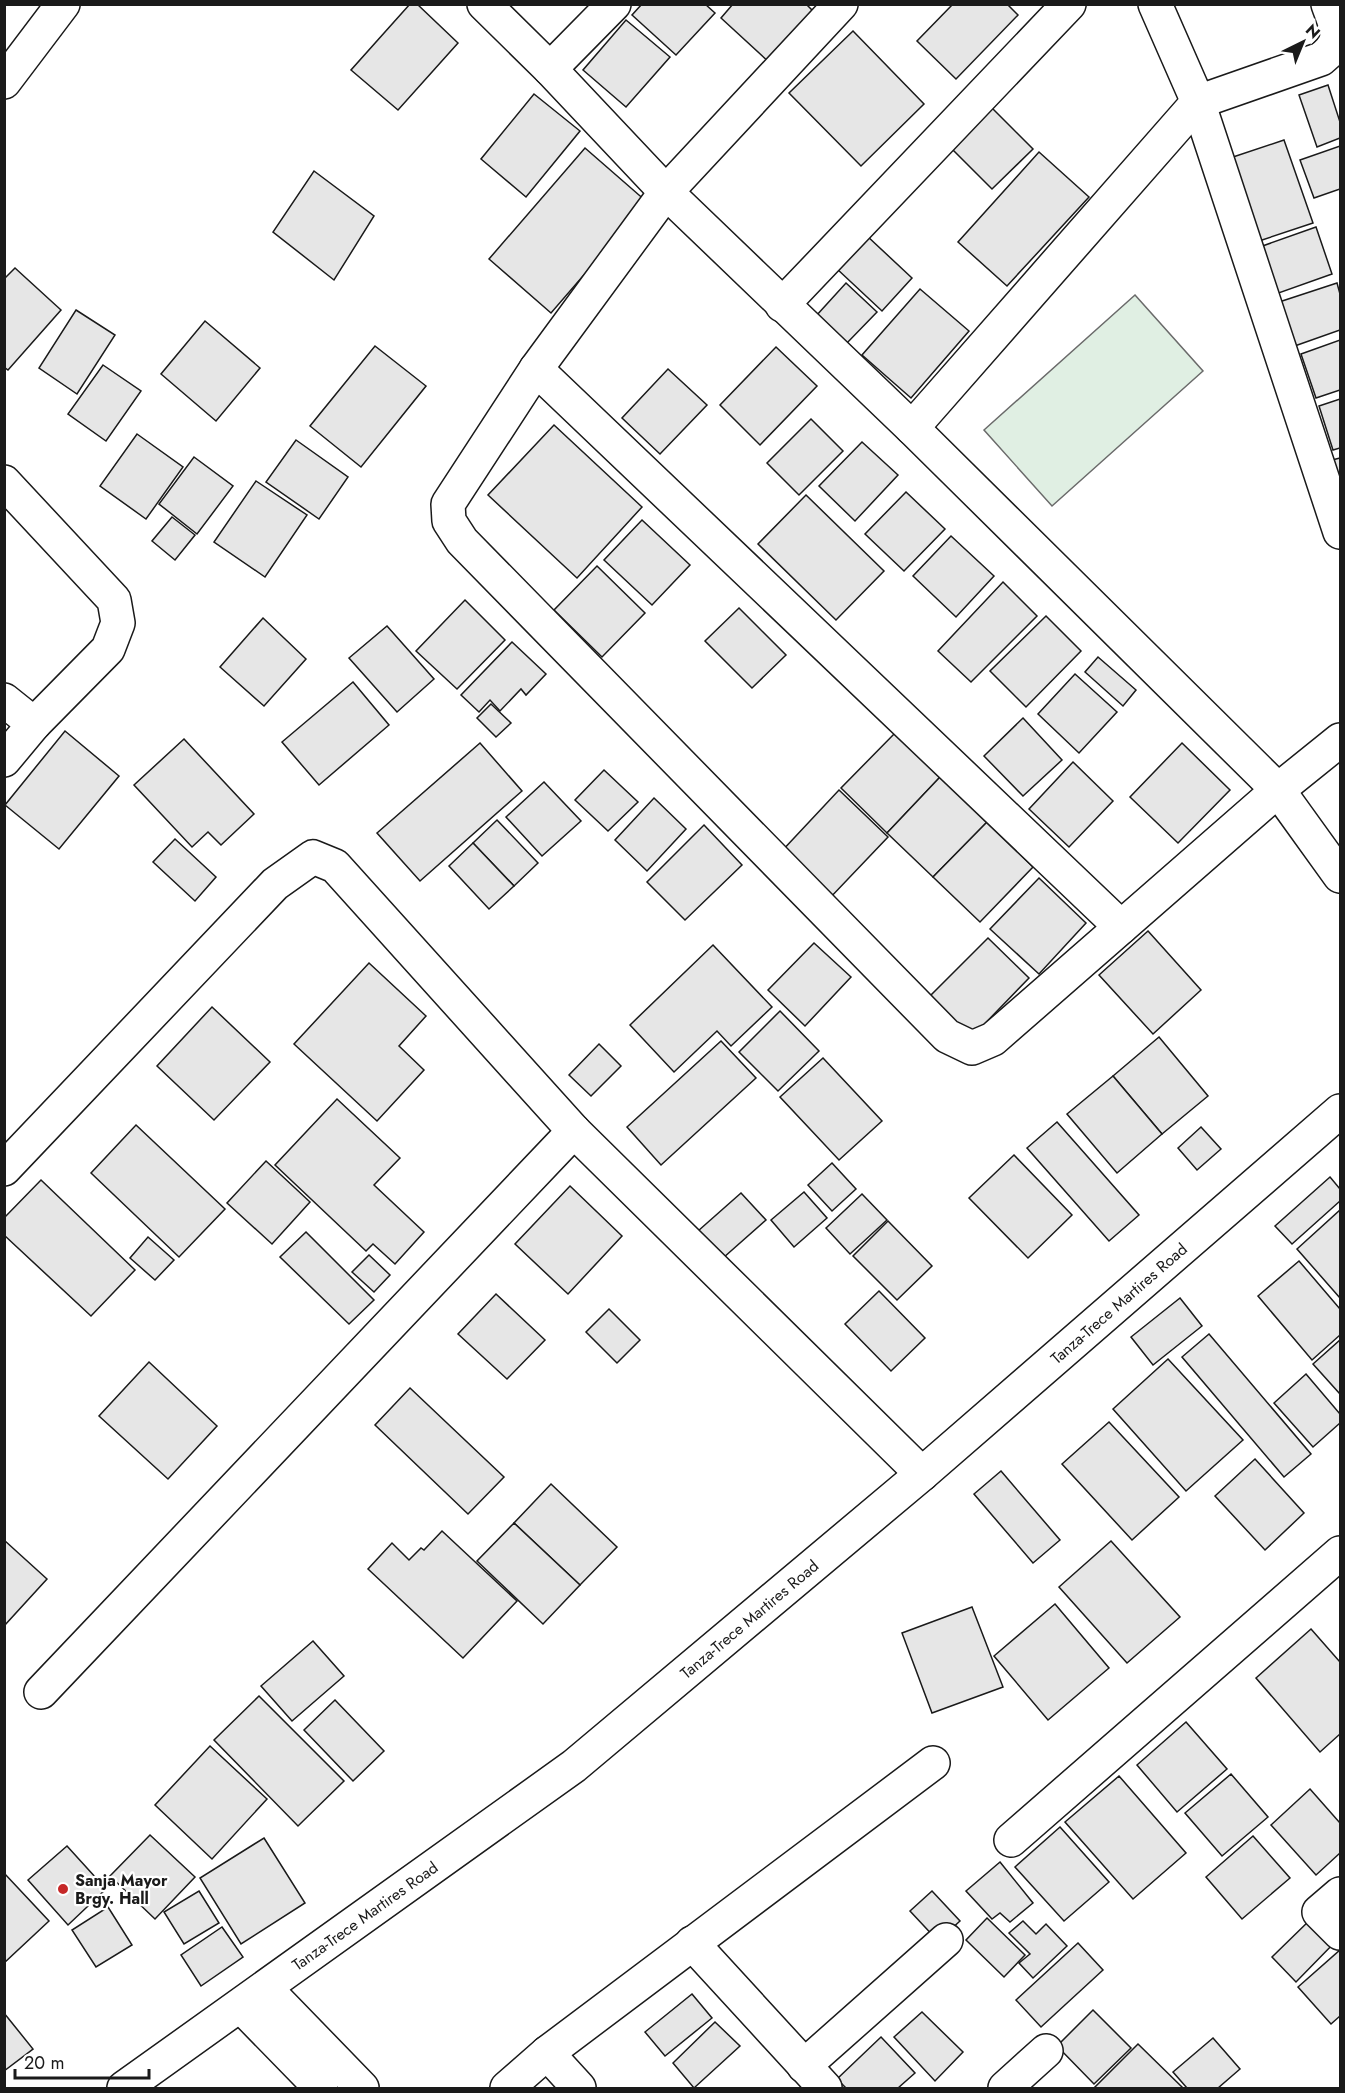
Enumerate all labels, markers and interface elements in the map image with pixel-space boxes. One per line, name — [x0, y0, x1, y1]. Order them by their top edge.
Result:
north arrow — [1273, 12, 1333, 72]
text: N — [1300, 19, 1325, 44]
street label: Tanza-Trece Martires Road — [1045, 1237, 1192, 1369]
street label: Tanza-Trece Martires Road — [675, 1554, 823, 1684]
street label: Tanza-Trece Martires Road — [287, 1856, 442, 1976]
place label: Sanja Mayor Brgy. Hall — [75, 1869, 168, 1910]
marker: Sanja Mayor Brgy. Hall — [56, 1882, 70, 1896]
scale bar — [15, 2042, 148, 2080]
text: 20 m — [24, 2050, 64, 2076]

